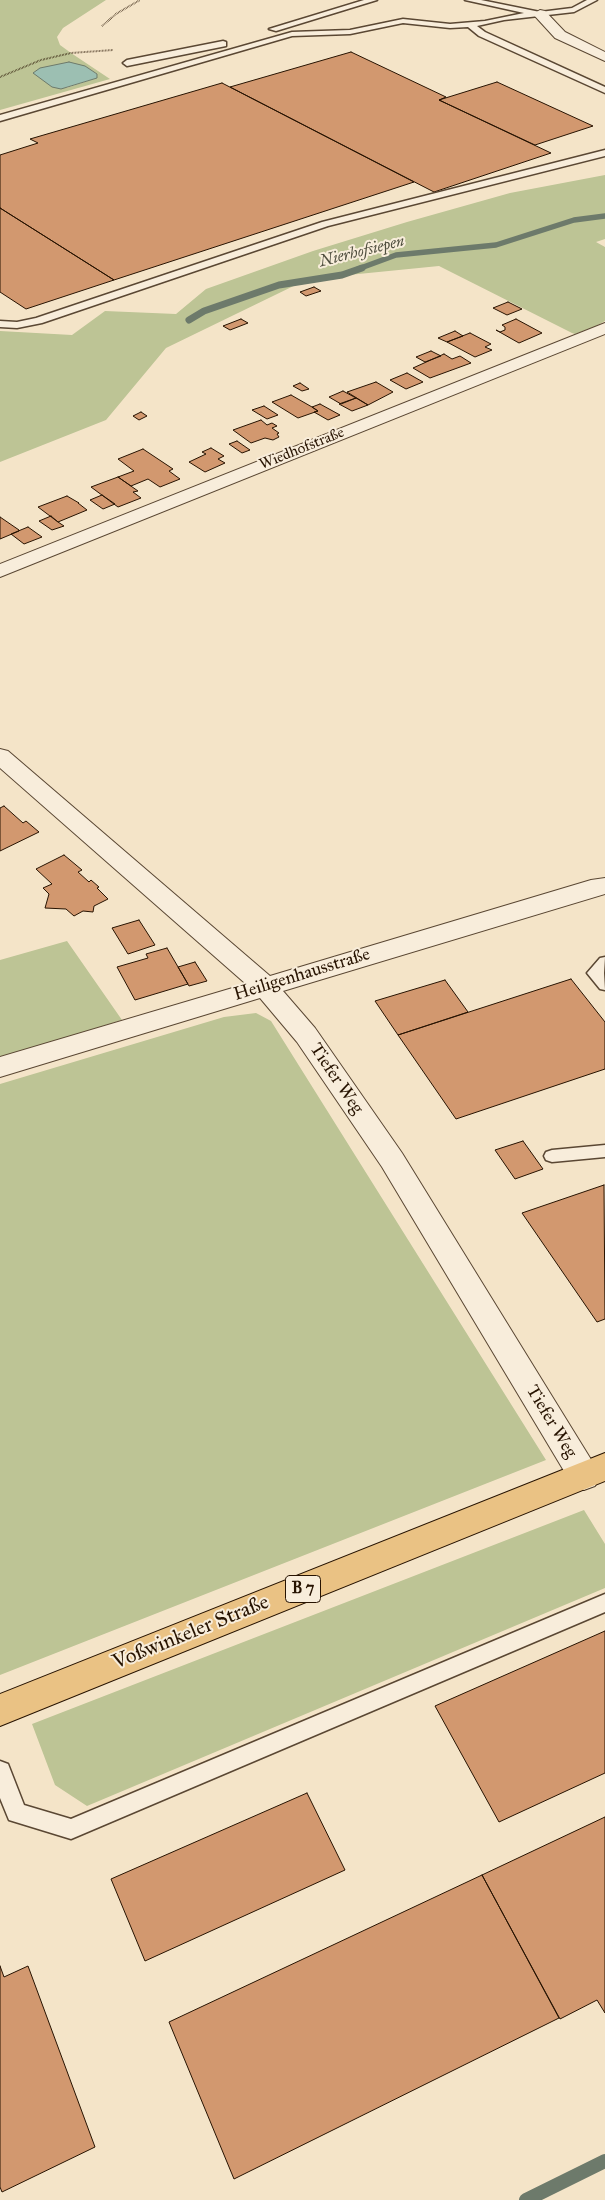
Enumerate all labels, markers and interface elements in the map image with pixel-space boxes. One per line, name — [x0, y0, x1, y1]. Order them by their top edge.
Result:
water label: Nierhofsiepen — [317, 232, 407, 272]
street label: Wiedhofstraße — [257, 424, 347, 474]
street label: Heiligenhausstraße — [231, 944, 373, 1006]
street label: Tiefer Weg — [304, 1039, 368, 1119]
street label: Tiefer Weg — [521, 1382, 581, 1462]
road number: B 7 — [286, 1576, 320, 1602]
street label: Voßwinkeler Straße — [109, 1590, 273, 1676]

